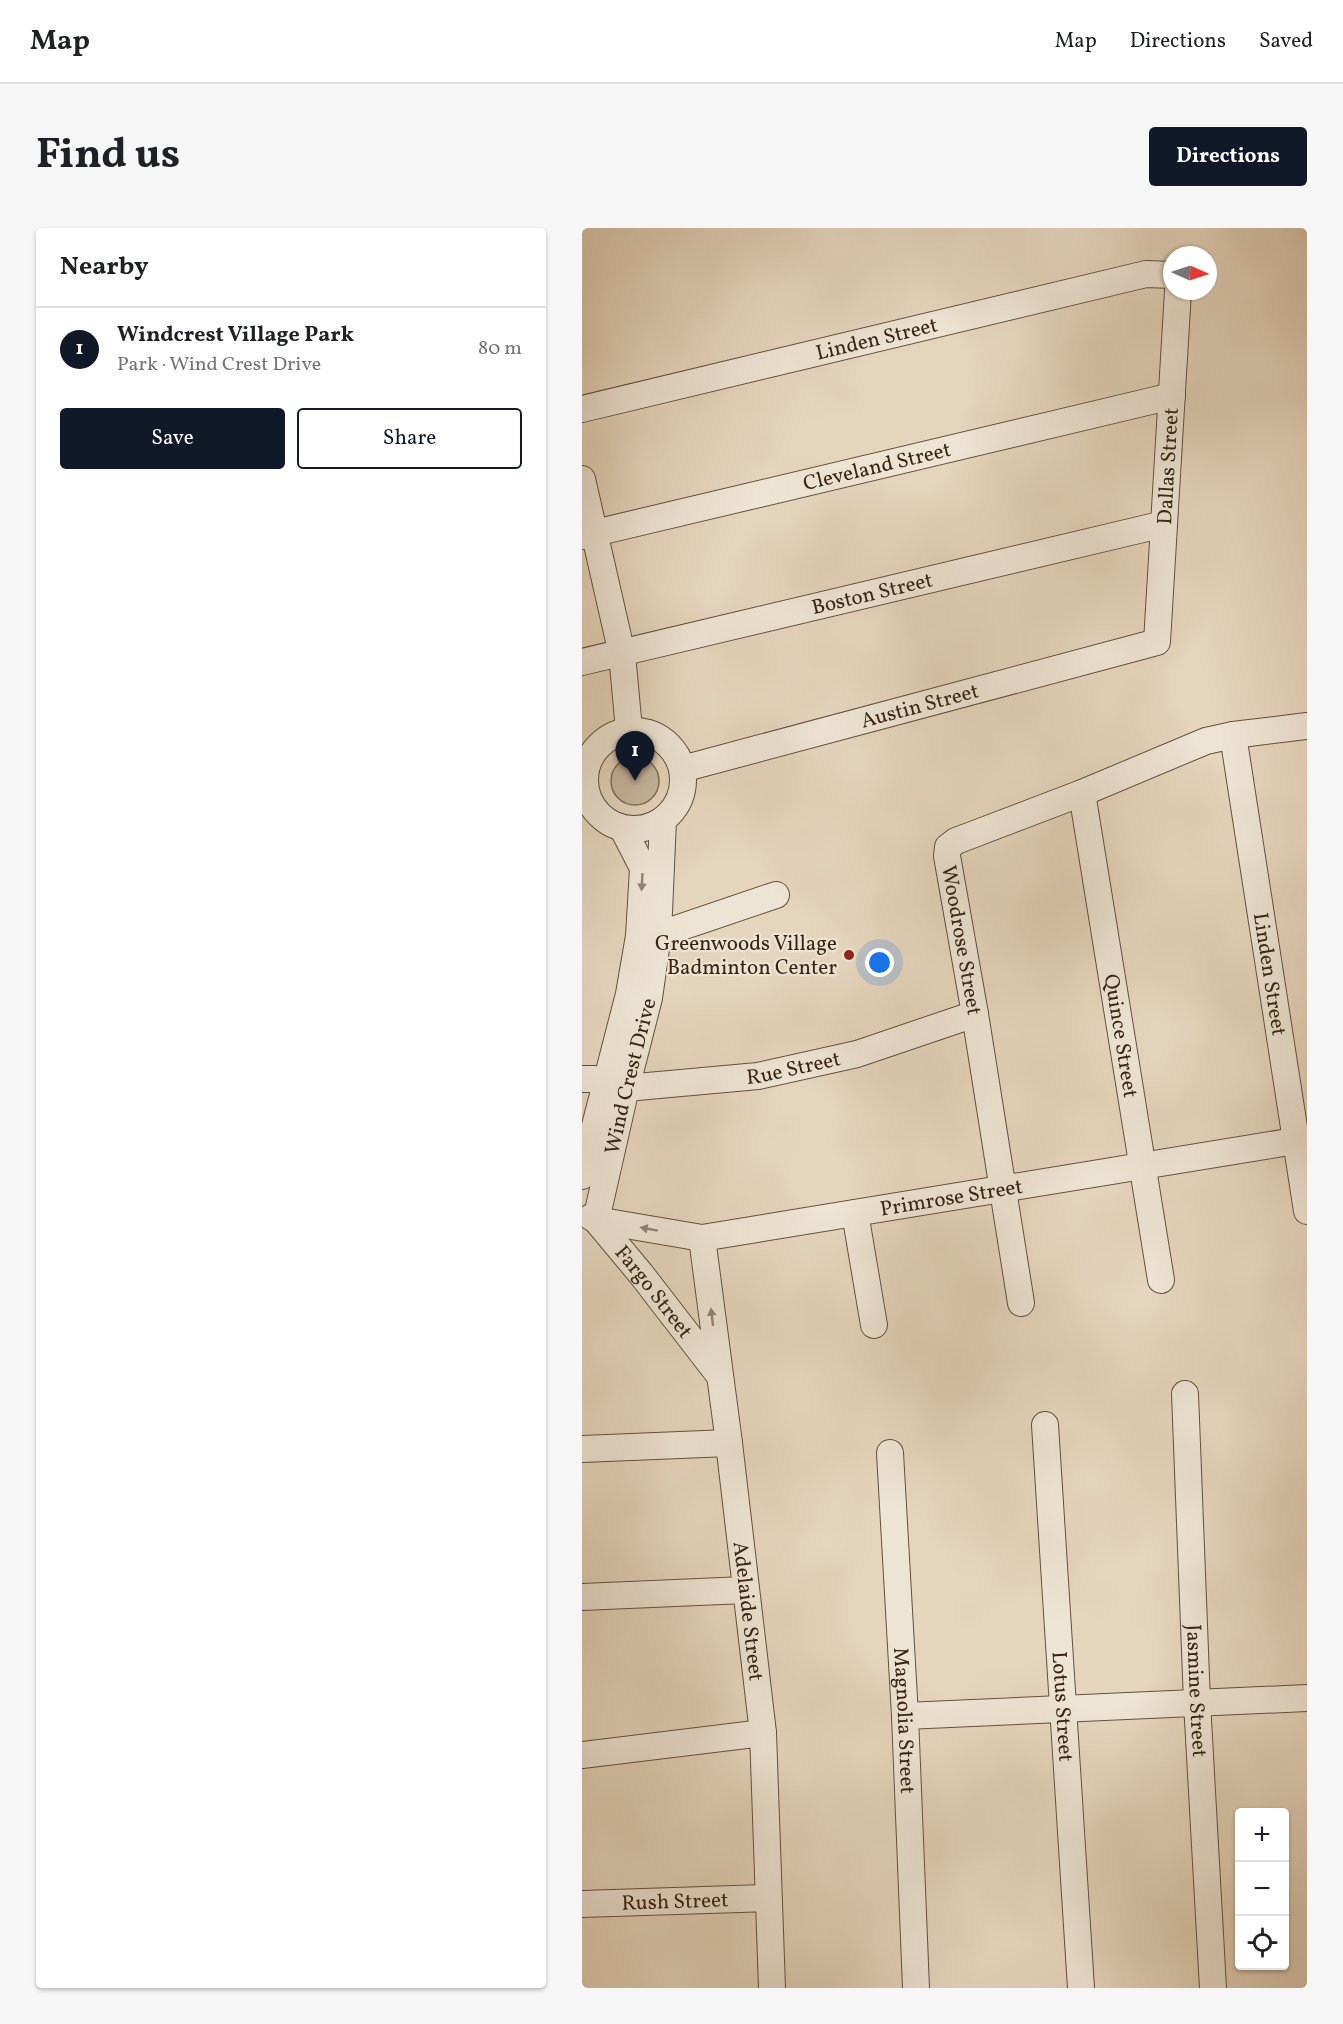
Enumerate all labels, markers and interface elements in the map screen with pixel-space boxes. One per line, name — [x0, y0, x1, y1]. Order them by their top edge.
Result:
text: Map — [30, 22, 90, 61]
text: Map — [1055, 27, 1097, 56]
text: Directions — [1130, 27, 1226, 56]
text: Saved — [1259, 27, 1313, 56]
text: Find us — [36, 127, 180, 186]
button: Directions — [1149, 127, 1307, 186]
north arrow — [1163, 246, 1217, 300]
text: Nearby — [60, 249, 149, 285]
street label: Linden Street — [813, 311, 941, 368]
text: Windcrest Village Park — [117, 320, 354, 351]
text: 1 — [75, 335, 84, 363]
text: 80 m — [478, 335, 522, 363]
text: Park · Wind Crest Drive — [117, 351, 321, 379]
street label: Dallas Street — [1151, 407, 1187, 525]
button: Save — [60, 408, 285, 469]
button: Share — [297, 408, 522, 469]
street label: Cleveland Street — [800, 436, 954, 499]
street label: Boston Street — [809, 566, 936, 623]
street label: Austin Street — [858, 677, 982, 737]
pin: 1 — [616, 732, 654, 781]
street label: Woodrose Street — [933, 863, 988, 1017]
one-way arrow — [637, 873, 647, 892]
street label: Linden Street — [1245, 911, 1293, 1038]
place label: Greenwoods Village Badminton Center — [655, 930, 837, 983]
marker: Greenwoods Village Badminton Center — [842, 948, 856, 962]
your location — [865, 948, 894, 977]
street label: Quince Street — [1096, 972, 1144, 1100]
street label: Wind Crest Drive — [598, 995, 664, 1157]
street label: Rue Street — [745, 1045, 843, 1093]
street label: Primrose Street — [878, 1173, 1025, 1225]
one-way arrow — [640, 1224, 659, 1233]
street label: Fargo Street — [607, 1240, 699, 1345]
one-way arrow — [707, 1307, 716, 1326]
street label: Adelaide Street — [725, 1540, 770, 1683]
street label: Jasmine Street — [1178, 1624, 1213, 1758]
street label: Magnolia Street — [885, 1647, 921, 1794]
street label: Lotus Street — [1044, 1650, 1079, 1763]
map controls — [1235, 1808, 1289, 1970]
button: + — [1235, 1808, 1289, 1862]
button: − — [1235, 1862, 1289, 1916]
street label: Rush Street — [621, 1886, 729, 1919]
button: locate — [1235, 1916, 1289, 1970]

